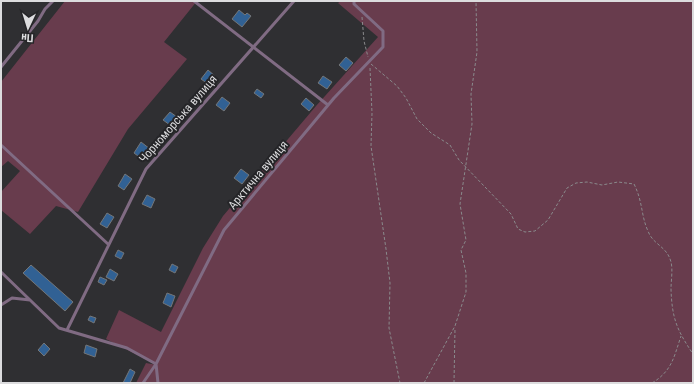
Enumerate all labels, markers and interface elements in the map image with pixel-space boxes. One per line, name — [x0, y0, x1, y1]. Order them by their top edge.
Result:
north arrow — [8, 8, 48, 48]
text: Пн — [21, 31, 34, 44]
street label: Чорноморська вулиця — [136, 72, 220, 166]
street label: Арктична вулиця — [225, 138, 291, 212]

